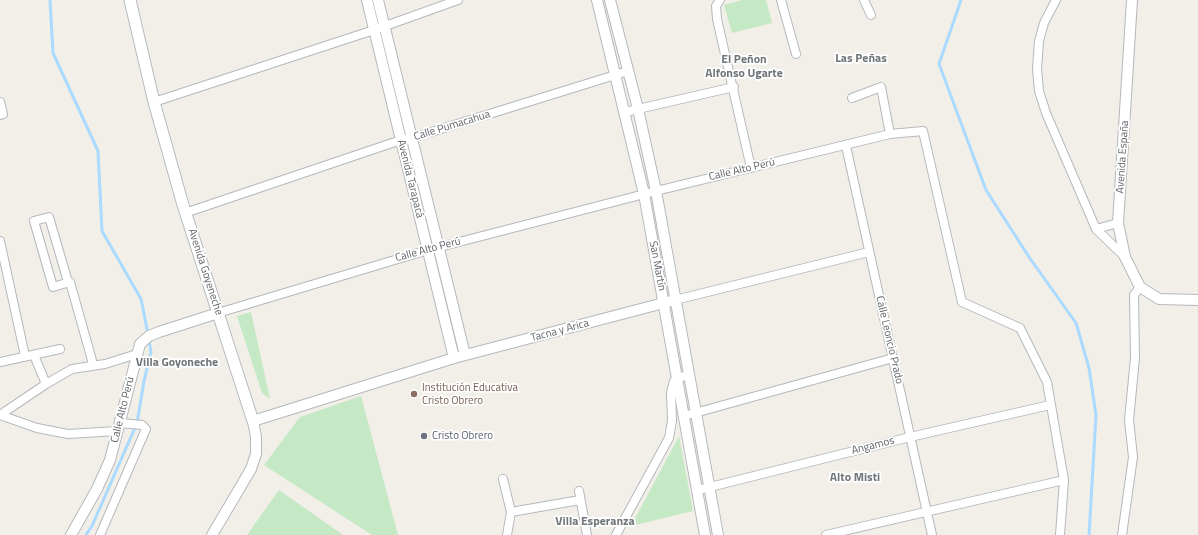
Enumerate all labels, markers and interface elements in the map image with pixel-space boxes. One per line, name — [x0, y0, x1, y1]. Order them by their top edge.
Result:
district label: Las Peñas — [835, 52, 887, 66]
district label: El Peñon Alfonso Ugarte — [705, 53, 783, 81]
street label: Calle Pumacahua — [412, 108, 492, 144]
street label: Avenida España — [1114, 120, 1132, 194]
street label: Avenida Tarapacá — [394, 138, 426, 220]
street label: Calle Alto Perú — [708, 156, 776, 184]
street label: Avenida Goyeneche — [185, 227, 225, 317]
street label: Calle Alto Perú — [394, 235, 462, 265]
street label: San Martín — [646, 240, 668, 292]
street label: Calle Leoncio Prado — [872, 295, 906, 385]
street label: Tacna y Arica — [529, 317, 591, 345]
district label: Villa Goyoneche — [136, 356, 218, 370]
street label: Calle Alto Perú — [108, 376, 138, 444]
place label: Institución Educativa Cristo Obrero — [422, 381, 518, 407]
marker: Institución Educativa Cristo Obrero — [409, 389, 419, 399]
place label: Cristo Obrero — [432, 429, 493, 443]
marker: Cristo Obrero — [419, 431, 429, 441]
street label: Angamos — [850, 434, 896, 458]
district label: Alto Misti — [830, 471, 880, 485]
district label: Villa Esperanza — [555, 515, 635, 529]

